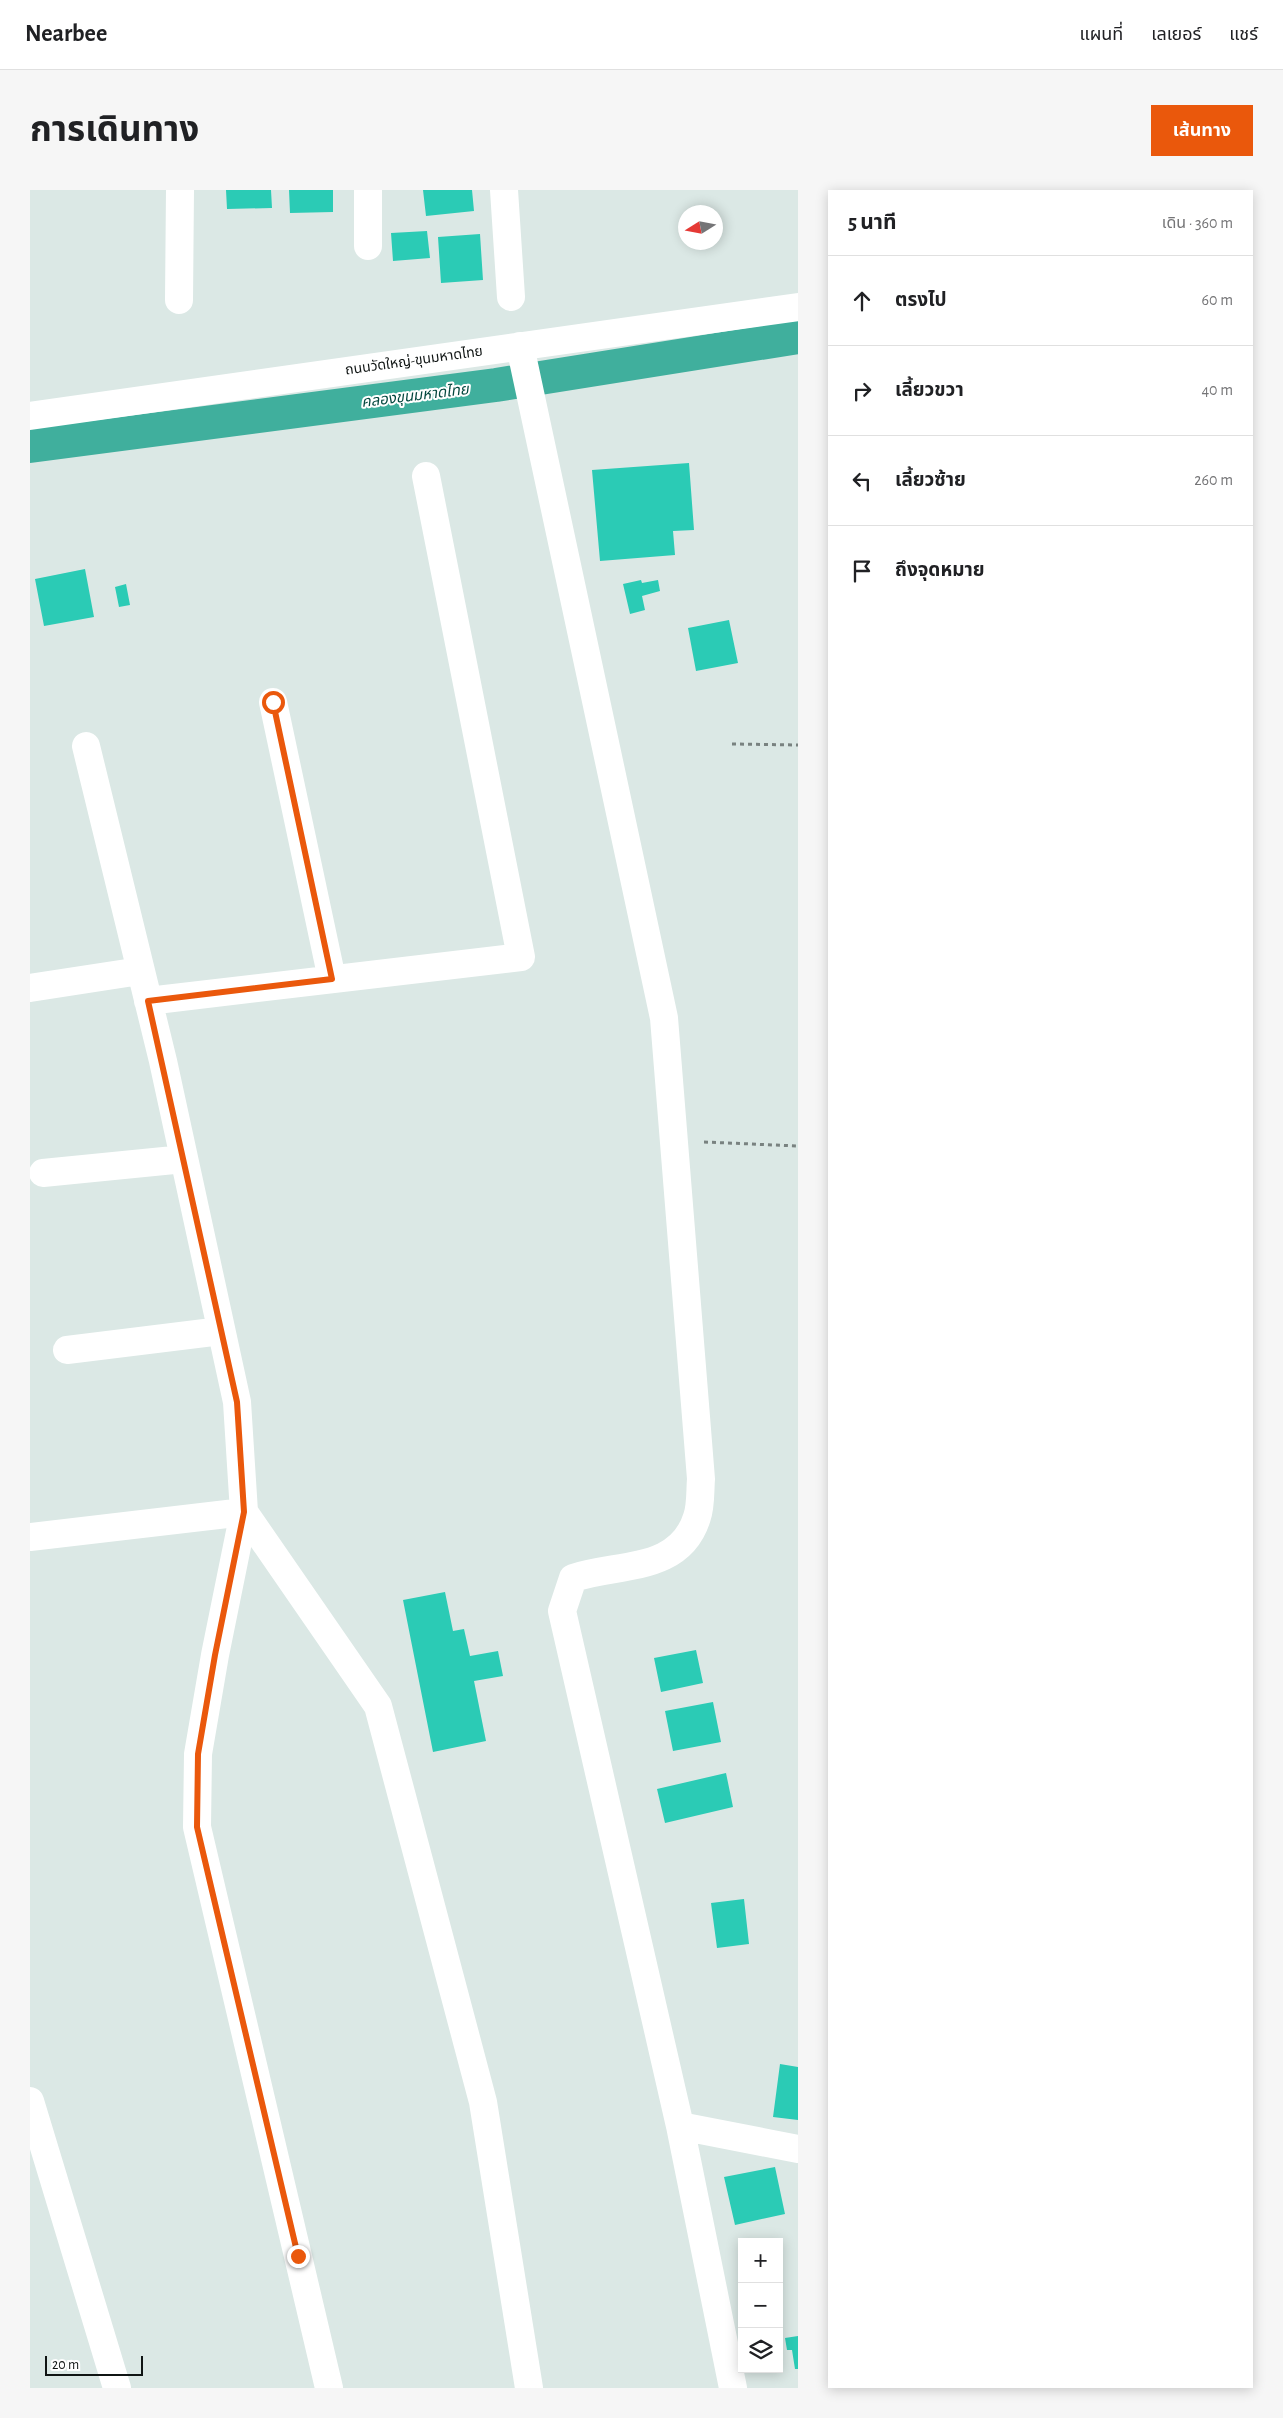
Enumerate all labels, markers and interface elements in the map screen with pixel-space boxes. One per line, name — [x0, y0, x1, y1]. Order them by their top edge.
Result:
text: Nearbee — [25, 22, 107, 46]
text: แผนที่ — [1079, 26, 1123, 44]
text: เลเยอร์ — [1151, 26, 1201, 44]
text: แชร์ — [1229, 26, 1258, 44]
button: เส้นทาง — [1151, 105, 1253, 156]
text: การเดินทาง — [30, 113, 199, 148]
north arrow — [678, 205, 723, 250]
text: 5 นาที — [848, 212, 896, 233]
text: เดิน · 360 m — [1162, 215, 1233, 231]
icon: ahead — [848, 287, 876, 315]
text: ตรงไป — [895, 291, 947, 310]
text: 60 m — [1202, 292, 1233, 308]
street label: ถนนวัดใหญ่-ขุนมหาดไทย — [344, 342, 484, 379]
icon: right — [848, 377, 876, 405]
water label: คลองขุนมหาดไทย — [360, 381, 471, 411]
text: เลี้ยวขวา — [895, 381, 964, 400]
text: 40 m — [1201, 382, 1233, 398]
icon: left — [848, 467, 876, 495]
text: เลี้ยวซ้าย — [895, 471, 966, 490]
text: 260 m — [1194, 472, 1233, 488]
icon: arrive — [848, 557, 876, 585]
text: ถึงจุดหมาย — [895, 561, 985, 580]
route start — [262, 691, 285, 714]
map controls — [738, 2238, 783, 2373]
button: + — [738, 2238, 783, 2283]
route end — [287, 2245, 310, 2268]
button: − — [738, 2283, 783, 2328]
button: layers — [738, 2328, 783, 2373]
scale bar — [45, 2353, 142, 2376]
text: 20 m — [52, 2358, 79, 2372]

